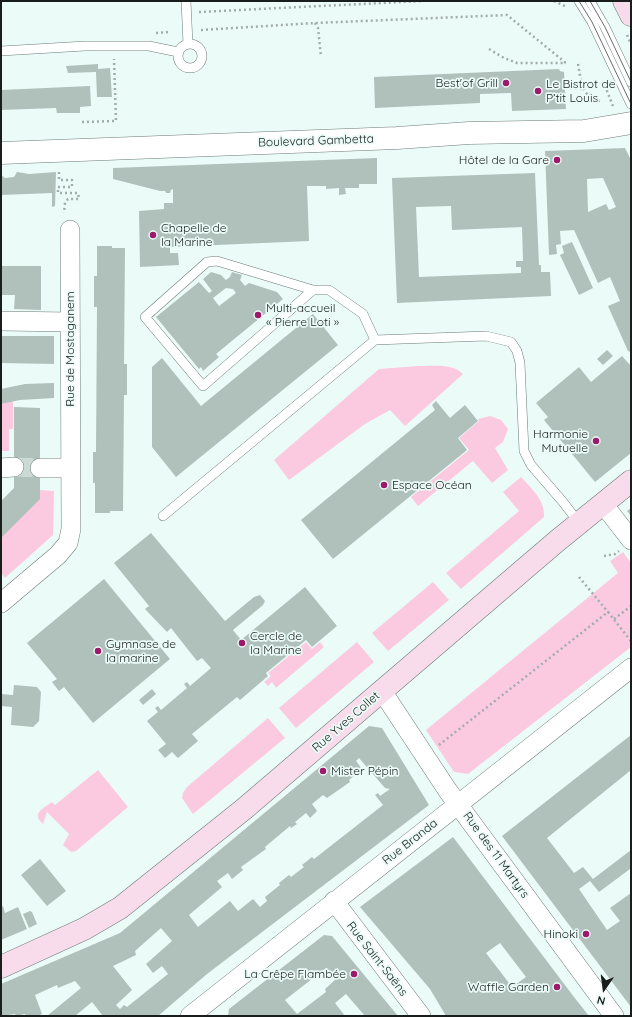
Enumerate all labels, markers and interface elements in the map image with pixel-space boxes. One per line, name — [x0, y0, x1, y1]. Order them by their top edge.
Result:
place label: Best'of Grill — [436, 76, 498, 90]
place label: Le Bistrot de P’tit Louis — [546, 77, 616, 105]
marker: Best'of Grill — [501, 78, 511, 88]
marker: Le Bistrot de P’tit Louis — [533, 86, 543, 96]
street label: Boulevard Gambetta — [258, 132, 374, 150]
place label: Hôtel de la Gare — [459, 153, 549, 167]
marker: Hôtel de la Gare — [552, 155, 562, 165]
place label: Chapelle de la Marine — [161, 221, 226, 249]
marker: Chapelle de la Marine — [148, 230, 158, 240]
street label: Rue de Mostaganem — [63, 291, 77, 407]
place label: Multi-accueil « Pierre Loti » — [266, 301, 339, 329]
marker: Multi-accueil « Pierre Loti » — [253, 310, 263, 320]
place label: Harmonie Mutuelle — [533, 427, 588, 455]
marker: Harmonie Mutuelle — [591, 436, 601, 446]
place label: Espace Océan — [392, 478, 472, 492]
marker: Espace Océan — [379, 480, 389, 490]
place label: Cercle de la Marine — [250, 629, 302, 657]
place label: Gymnase de la marine — [106, 637, 176, 665]
marker: Cercle de la Marine — [237, 638, 247, 648]
marker: Gymnase de la marine — [93, 646, 103, 656]
street label: Rue Yves Collet — [309, 689, 383, 755]
place label: Mister Pépin — [331, 764, 398, 778]
marker: Mister Pépin — [318, 766, 328, 776]
street label: Rue des 11 Martyrs — [460, 809, 532, 901]
street label: Rue Branda — [380, 816, 440, 868]
street label: Rue Saint-Saëns — [343, 919, 411, 999]
place label: Hinoki — [544, 927, 578, 941]
marker: Hinoki — [581, 929, 591, 939]
place label: La Crêpe Flambée — [244, 967, 346, 981]
marker: La Crêpe Flambée — [349, 969, 359, 979]
north arrow — [584, 969, 624, 1009]
place label: Waffle Garden — [468, 980, 549, 994]
marker: Waffle Garden — [552, 982, 562, 992]
text: N — [595, 993, 607, 1008]

